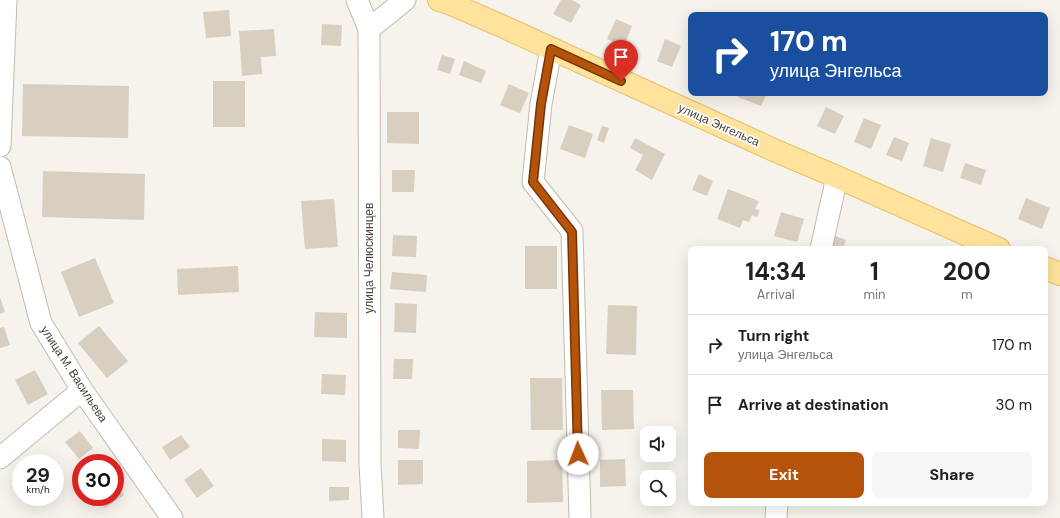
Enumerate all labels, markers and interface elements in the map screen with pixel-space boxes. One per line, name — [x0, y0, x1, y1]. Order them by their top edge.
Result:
text: 170 m — [770, 23, 848, 60]
icon: right — [704, 28, 756, 80]
pin — [604, 40, 638, 81]
icon: arrive — [610, 46, 632, 68]
text: улица Энгельса — [770, 59, 902, 83]
street label: улица Энгельса — [676, 100, 763, 150]
street label: улица Челюскинцев — [361, 203, 377, 313]
text: 14:34 — [745, 256, 806, 287]
text: 1 — [870, 256, 879, 287]
text: 200 — [943, 256, 991, 287]
text: Arrival — [757, 286, 795, 303]
text: min — [863, 286, 886, 303]
text: m — [961, 286, 973, 303]
street label: улица М. Васильева — [37, 323, 111, 426]
text: Turn right — [738, 326, 809, 346]
icon: right — [704, 334, 726, 356]
text: 170 m — [992, 335, 1032, 355]
text: улица Энгельса — [738, 346, 833, 363]
icon: arrive — [704, 394, 726, 416]
text: Arrive at destination — [738, 395, 889, 415]
text: 30 m — [996, 395, 1032, 415]
map controls — [640, 426, 676, 506]
button: sound — [640, 426, 676, 462]
position arrow — [557, 433, 599, 475]
button: Exit — [704, 452, 864, 498]
button: Share — [872, 452, 1032, 498]
speed limit sign: 30 — [72, 454, 124, 506]
text: 29 — [26, 462, 50, 488]
button: search — [640, 470, 676, 506]
text: km/h — [26, 483, 50, 496]

